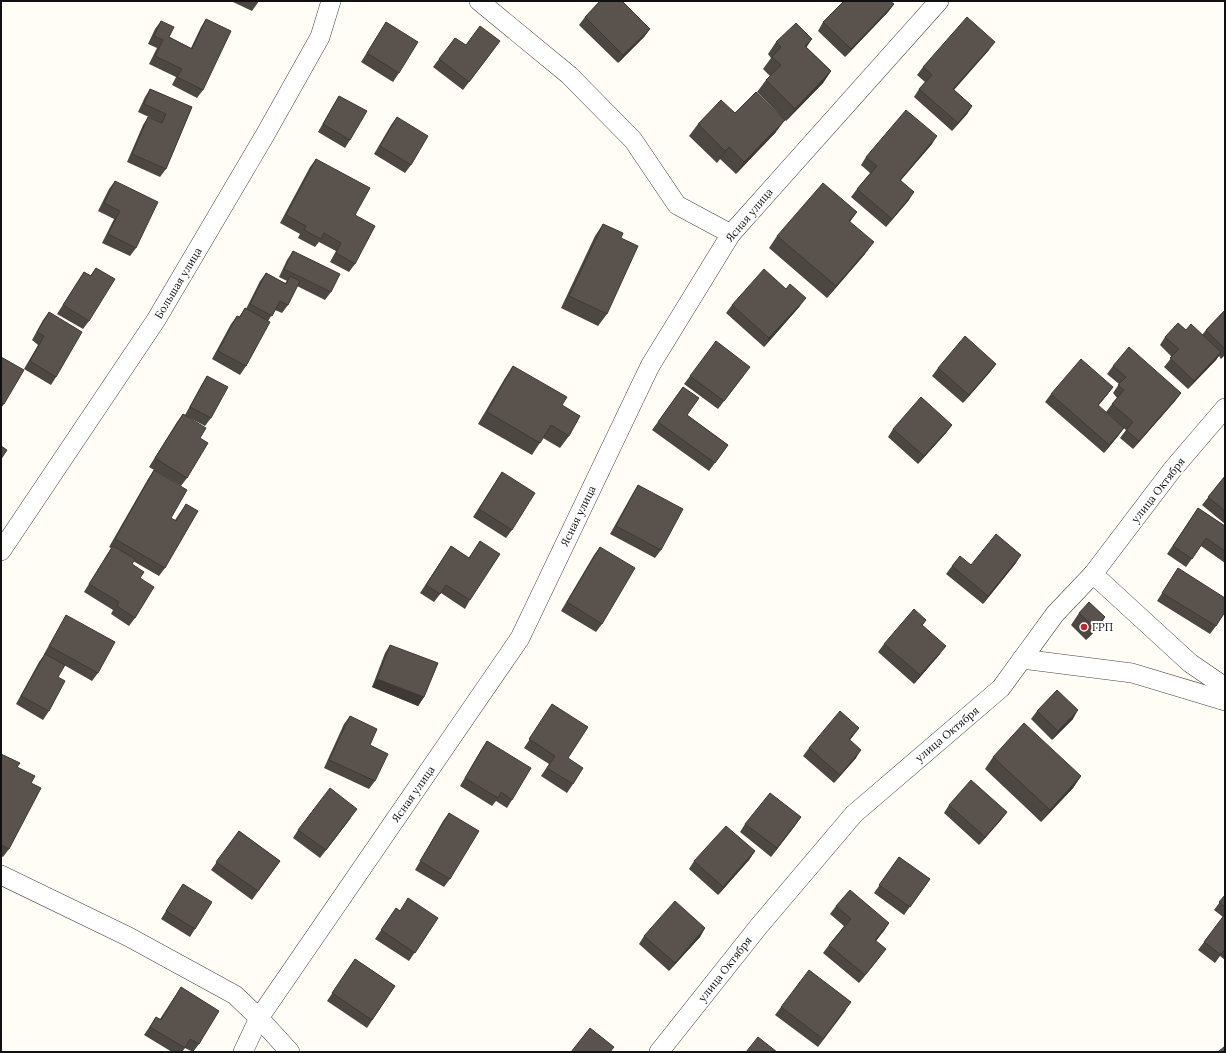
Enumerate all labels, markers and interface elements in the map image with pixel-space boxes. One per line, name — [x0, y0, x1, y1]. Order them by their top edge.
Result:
street label: Ясная улица — [722, 185, 776, 245]
street label: Большая улица — [151, 245, 205, 321]
street label: улица Октября — [1128, 455, 1188, 525]
street label: Ясная улица — [557, 483, 599, 549]
place label: ГРП — [1092, 620, 1113, 634]
marker: ГРП — [1079, 622, 1089, 632]
street label: улица Октября — [912, 703, 982, 765]
street label: Ясная улица — [388, 763, 438, 825]
street label: улица Октября — [695, 934, 755, 1004]

